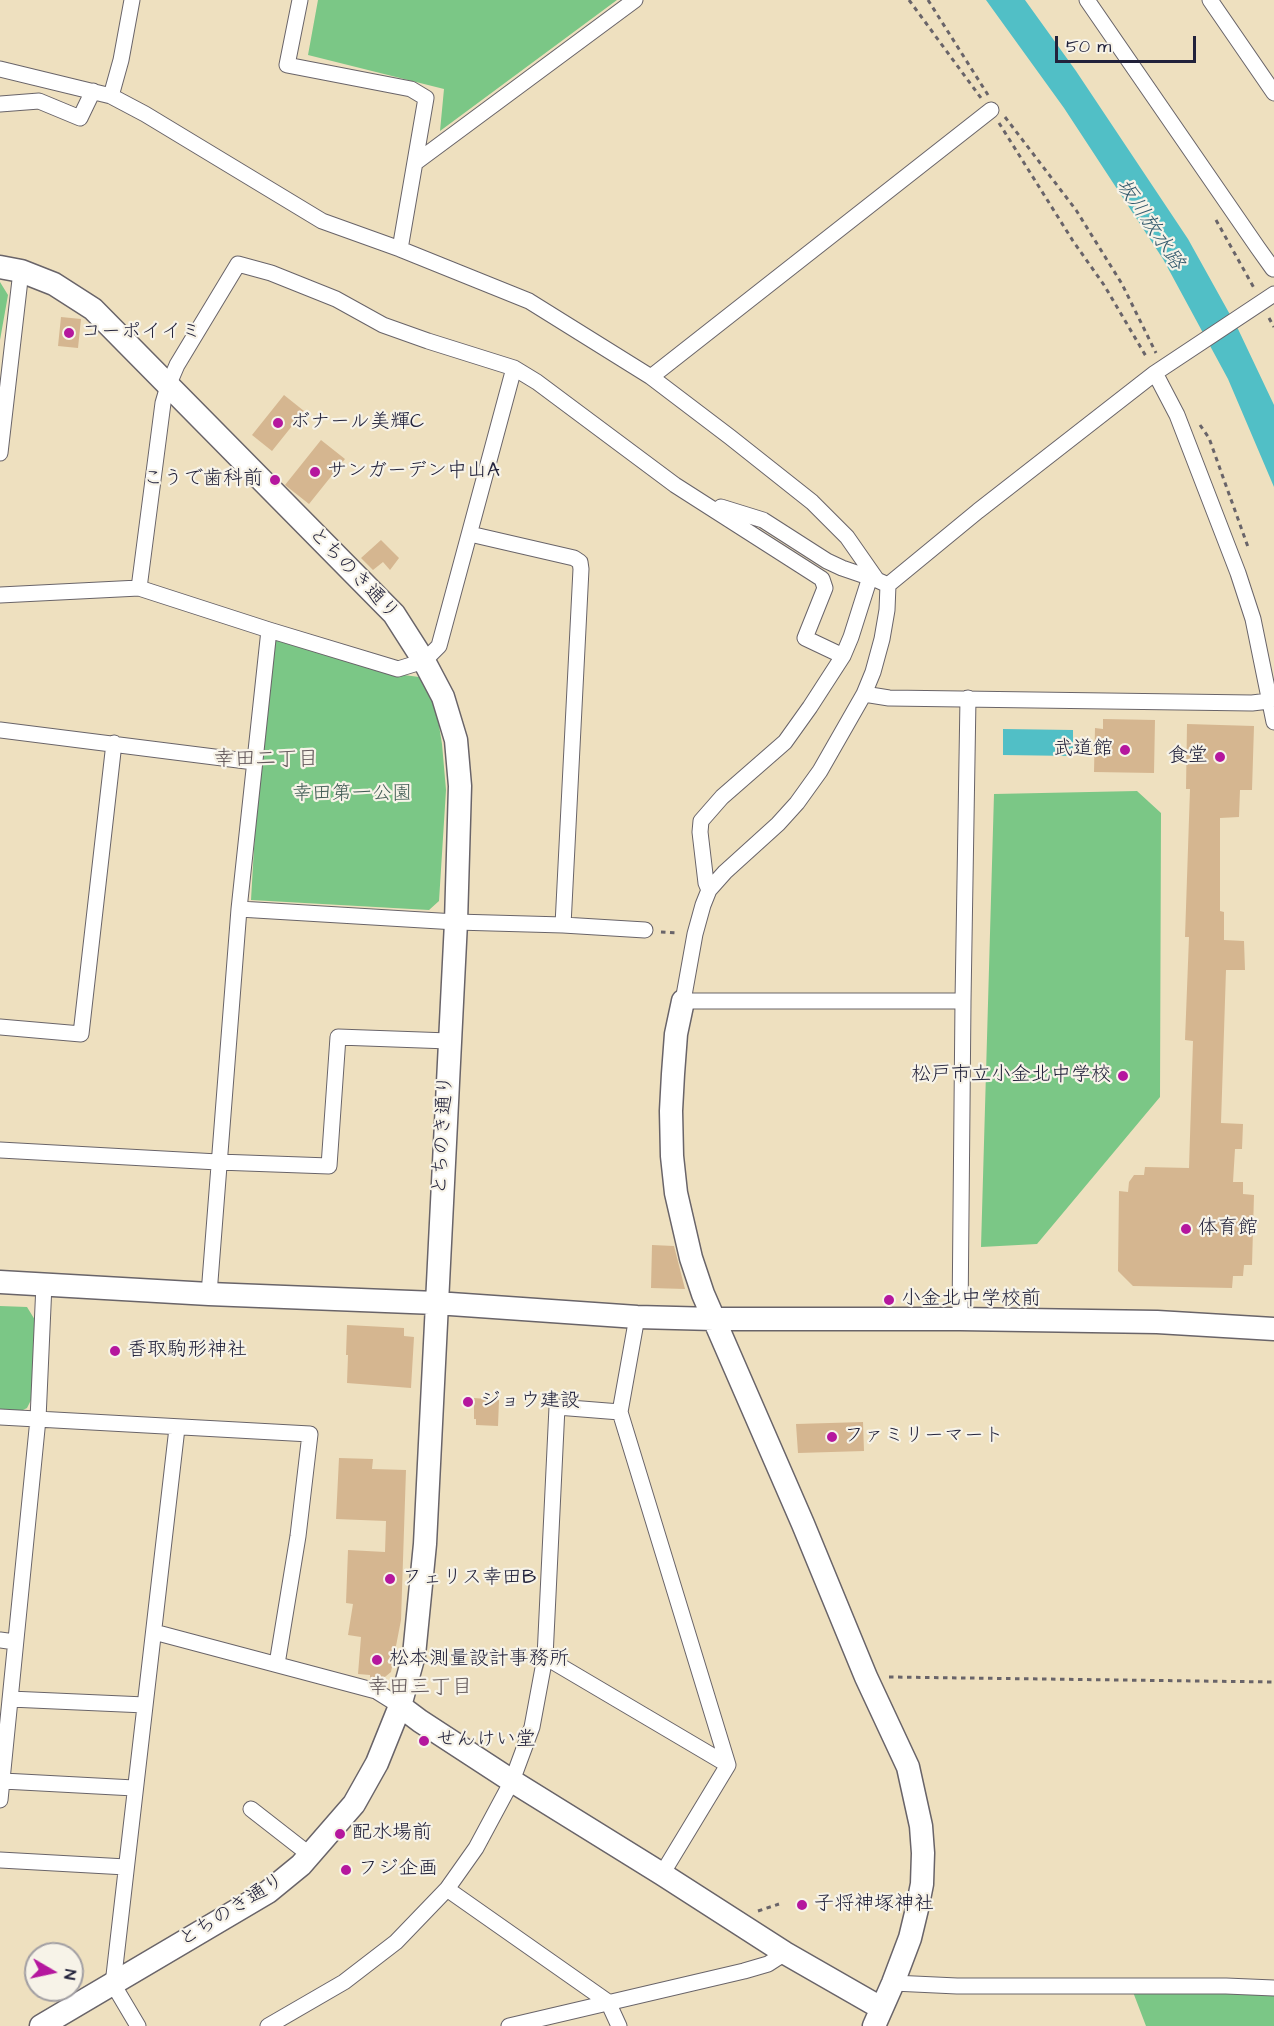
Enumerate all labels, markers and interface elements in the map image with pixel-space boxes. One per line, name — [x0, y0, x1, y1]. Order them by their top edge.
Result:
scale bar — [1058, 24, 1199, 62]
text: 50 m — [1066, 34, 1111, 59]
water label: 坂川放水路 — [1109, 174, 1189, 276]
place label: コーポイイミ — [81, 321, 201, 345]
marker: コーポイイミ — [62, 326, 76, 340]
place label: ボナール美輝C — [290, 411, 424, 435]
marker: ボナール美輝C — [271, 416, 285, 430]
place label: サンガーデン中山A — [327, 460, 500, 484]
marker: サンガーデン中山A — [308, 465, 322, 479]
place label: こうで歯科前 — [143, 468, 263, 492]
marker: こうで歯科前 — [268, 473, 282, 487]
street label: とちのき通り — [303, 523, 403, 625]
place label: 武道館 — [1053, 738, 1113, 762]
marker: 武道館 — [1118, 743, 1132, 757]
place label: 食堂 — [1168, 745, 1208, 769]
district label: 幸田二丁目 — [214, 748, 318, 774]
marker: 食堂 — [1213, 750, 1227, 764]
park label: 幸田第一公園 — [292, 783, 412, 807]
place label: 松戸市立小金北中学校 — [911, 1064, 1111, 1088]
marker: 松戸市立小金北中学校 — [1116, 1069, 1130, 1083]
street label: とちのき通り — [429, 1074, 459, 1196]
place label: 体育館 — [1198, 1217, 1258, 1241]
marker: 体育館 — [1179, 1222, 1193, 1236]
place label: 小金北中学校前 — [901, 1288, 1041, 1312]
marker: 小金北中学校前 — [882, 1293, 896, 1307]
place label: 香取駒形神社 — [127, 1339, 247, 1363]
marker: 香取駒形神社 — [108, 1344, 122, 1358]
place label: ジョウ建設 — [480, 1390, 580, 1414]
marker: ジョウ建設 — [461, 1395, 475, 1409]
place label: ファミリーマート — [844, 1425, 1004, 1449]
marker: ファミリーマート — [825, 1430, 839, 1444]
place label: フェリス幸田B — [402, 1567, 536, 1591]
marker: フェリス幸田B — [383, 1572, 397, 1586]
place label: 松本測量設計事務所 — [389, 1648, 569, 1672]
marker: 松本測量設計事務所 — [370, 1653, 384, 1667]
district label: 幸田三丁目 — [368, 1676, 472, 1702]
place label: せんけい堂 — [436, 1729, 536, 1753]
marker: せんけい堂 — [417, 1734, 431, 1748]
place label: 配水場前 — [352, 1822, 432, 1846]
marker: 配水場前 — [333, 1827, 347, 1841]
place label: フジ企画 — [358, 1858, 438, 1882]
marker: フジ企画 — [339, 1863, 353, 1877]
street label: とちのき通り — [175, 1869, 289, 1953]
place label: 子将神塚神社 — [814, 1893, 934, 1917]
marker: 子将神塚神社 — [795, 1898, 809, 1912]
north arrow — [24, 1942, 84, 2002]
text: N — [58, 1968, 81, 1981]

